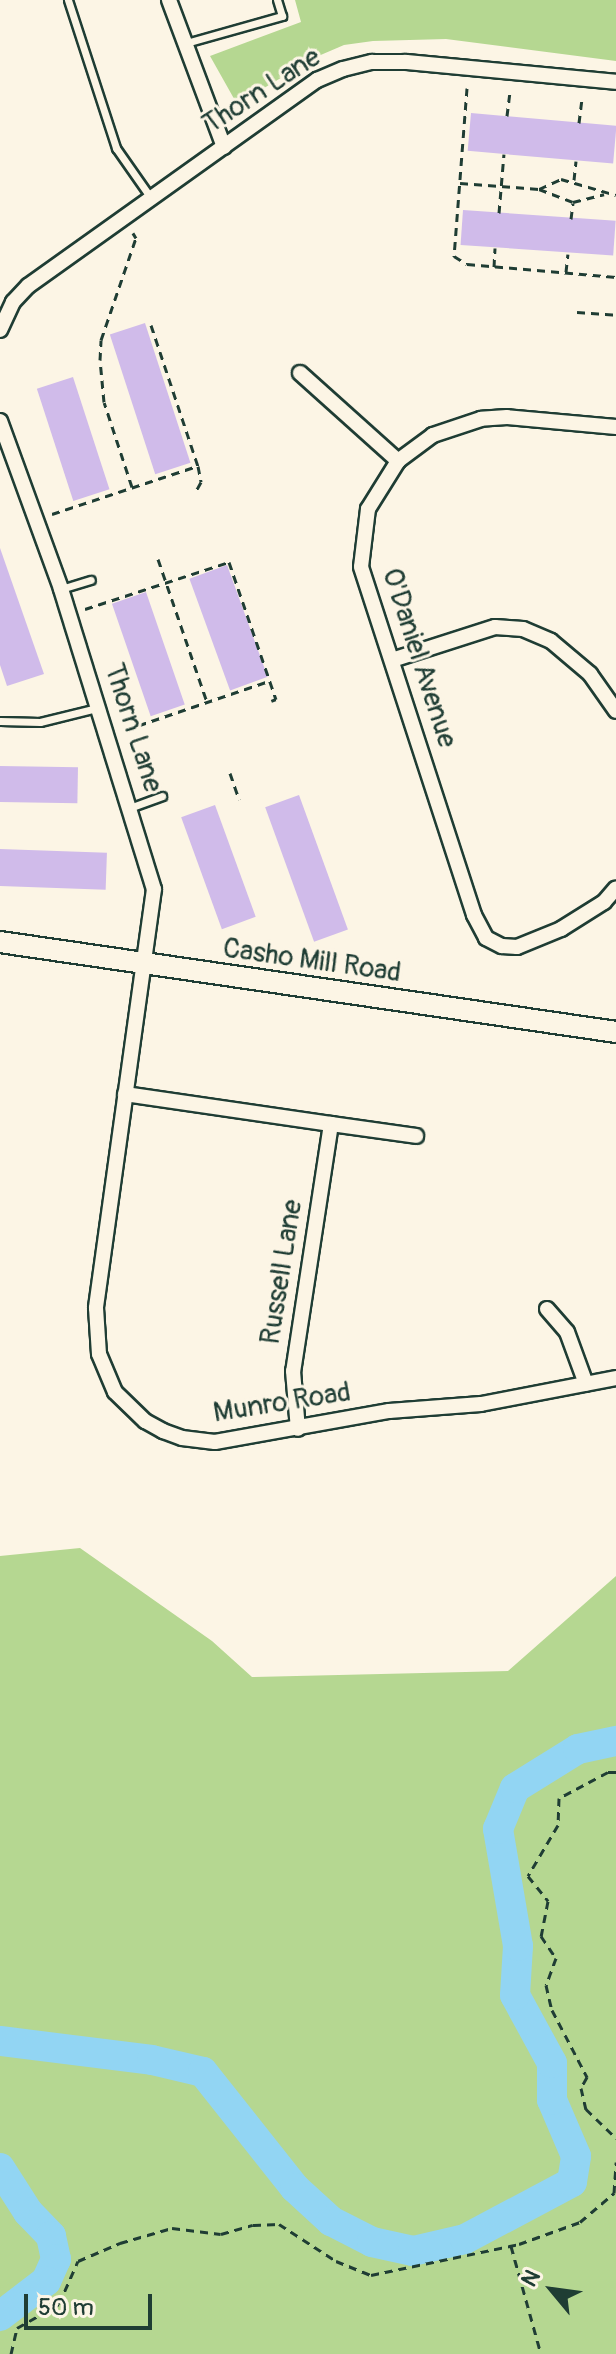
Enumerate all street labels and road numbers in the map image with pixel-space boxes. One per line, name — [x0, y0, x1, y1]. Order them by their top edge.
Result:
street label: Thorn Lane — [197, 41, 327, 141]
street label: O'Daniel Avenue — [374, 564, 464, 752]
street label: Thorn Lane — [96, 659, 170, 797]
street label: Casho Mill Road — [221, 932, 403, 990]
street label: Russell Lane — [254, 1197, 310, 1347]
street label: Munro Road — [211, 1376, 353, 1430]

